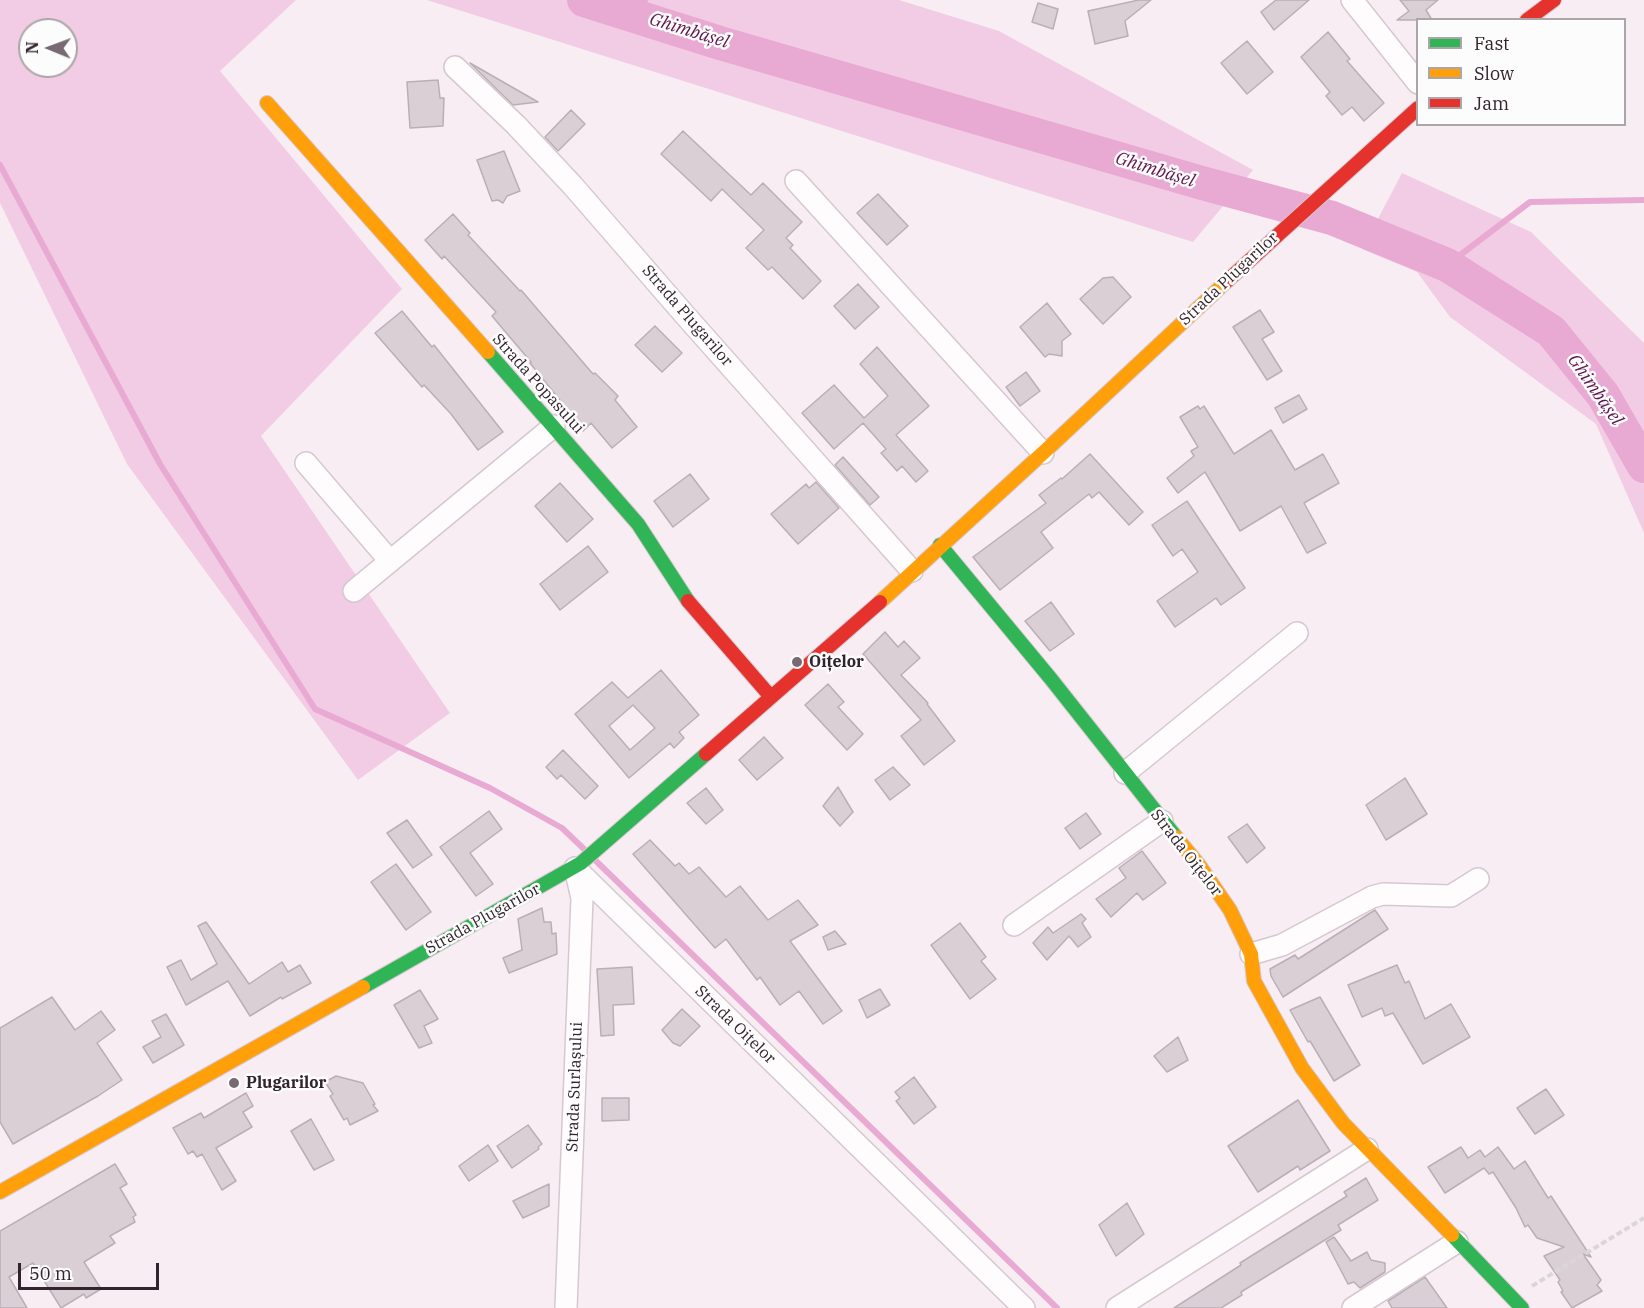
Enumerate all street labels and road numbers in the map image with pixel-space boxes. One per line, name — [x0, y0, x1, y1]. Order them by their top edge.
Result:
street label: Strada Plugarilor — [1176, 228, 1282, 330]
street label: Strada Plugarilor — [638, 261, 736, 371]
street label: Strada Popasului — [488, 330, 588, 438]
street label: Strada Oițelor — [1146, 806, 1226, 900]
street label: Strada Plugarilor — [422, 880, 544, 958]
street label: Strada Oițelor — [691, 982, 779, 1068]
street label: Strada Surlașului — [563, 1021, 587, 1153]

